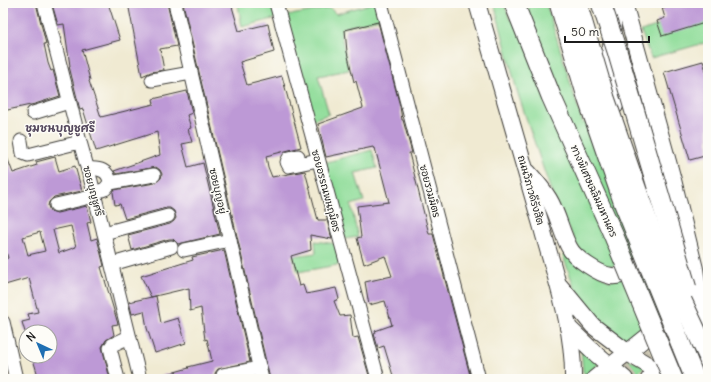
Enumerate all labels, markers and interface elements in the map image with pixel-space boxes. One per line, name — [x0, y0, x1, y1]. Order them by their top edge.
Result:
scale bar — [565, 18, 649, 44]
text: 50 m — [571, 24, 600, 39]
district label: ชุมชนบุญชูศรี — [25, 120, 95, 137]
street label: ทางพิเศษเฉลิมมหานคร — [568, 143, 620, 239]
street label: ซอยอรรณพนฤมิตร — [309, 148, 343, 234]
street label: ถนนวิภาวดีรังสิต — [515, 154, 547, 226]
street label: ซอยรวมมิตร — [417, 163, 443, 219]
street label: ซอยบุญชูศรี — [78, 164, 106, 218]
street label: ซอยบุญอยู่ — [204, 167, 230, 216]
north arrow — [18, 324, 58, 364]
text: N — [23, 329, 39, 344]

